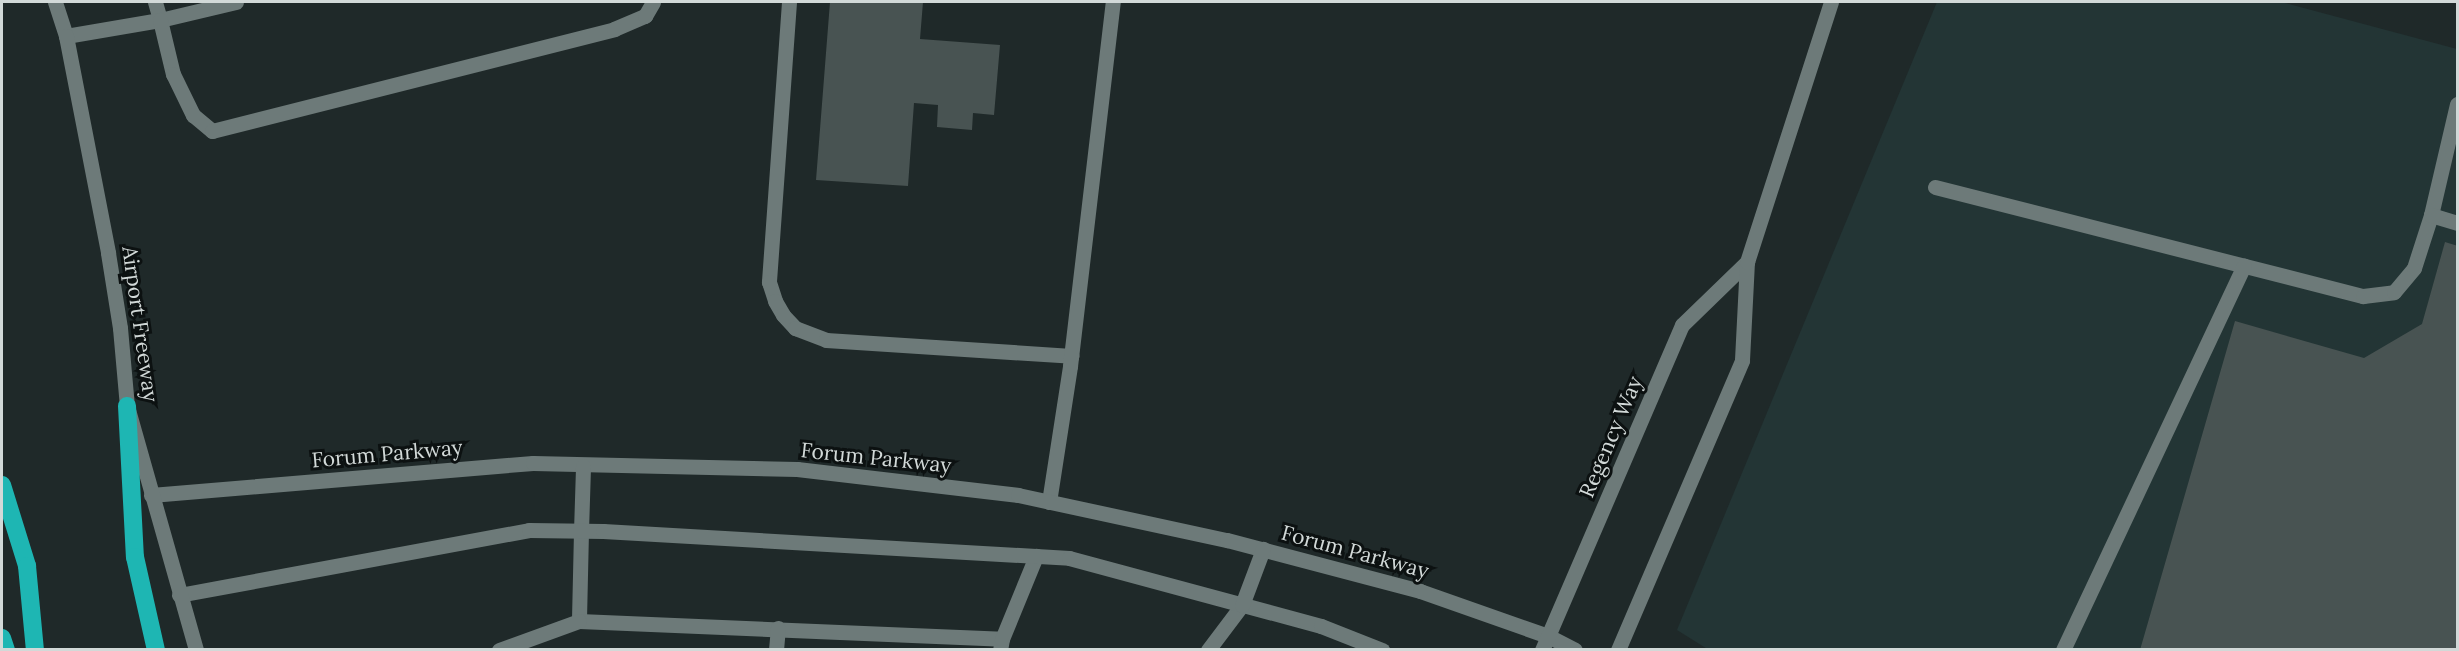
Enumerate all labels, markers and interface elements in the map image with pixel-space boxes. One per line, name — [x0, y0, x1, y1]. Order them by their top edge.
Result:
street label: Airport Freeway — [117, 245, 163, 403]
street label: Regency Way — [1574, 372, 1648, 502]
street label: Forum Parkway — [310, 435, 464, 473]
street label: Forum Parkway — [799, 438, 953, 478]
street label: Forum Parkway — [1279, 520, 1431, 584]

